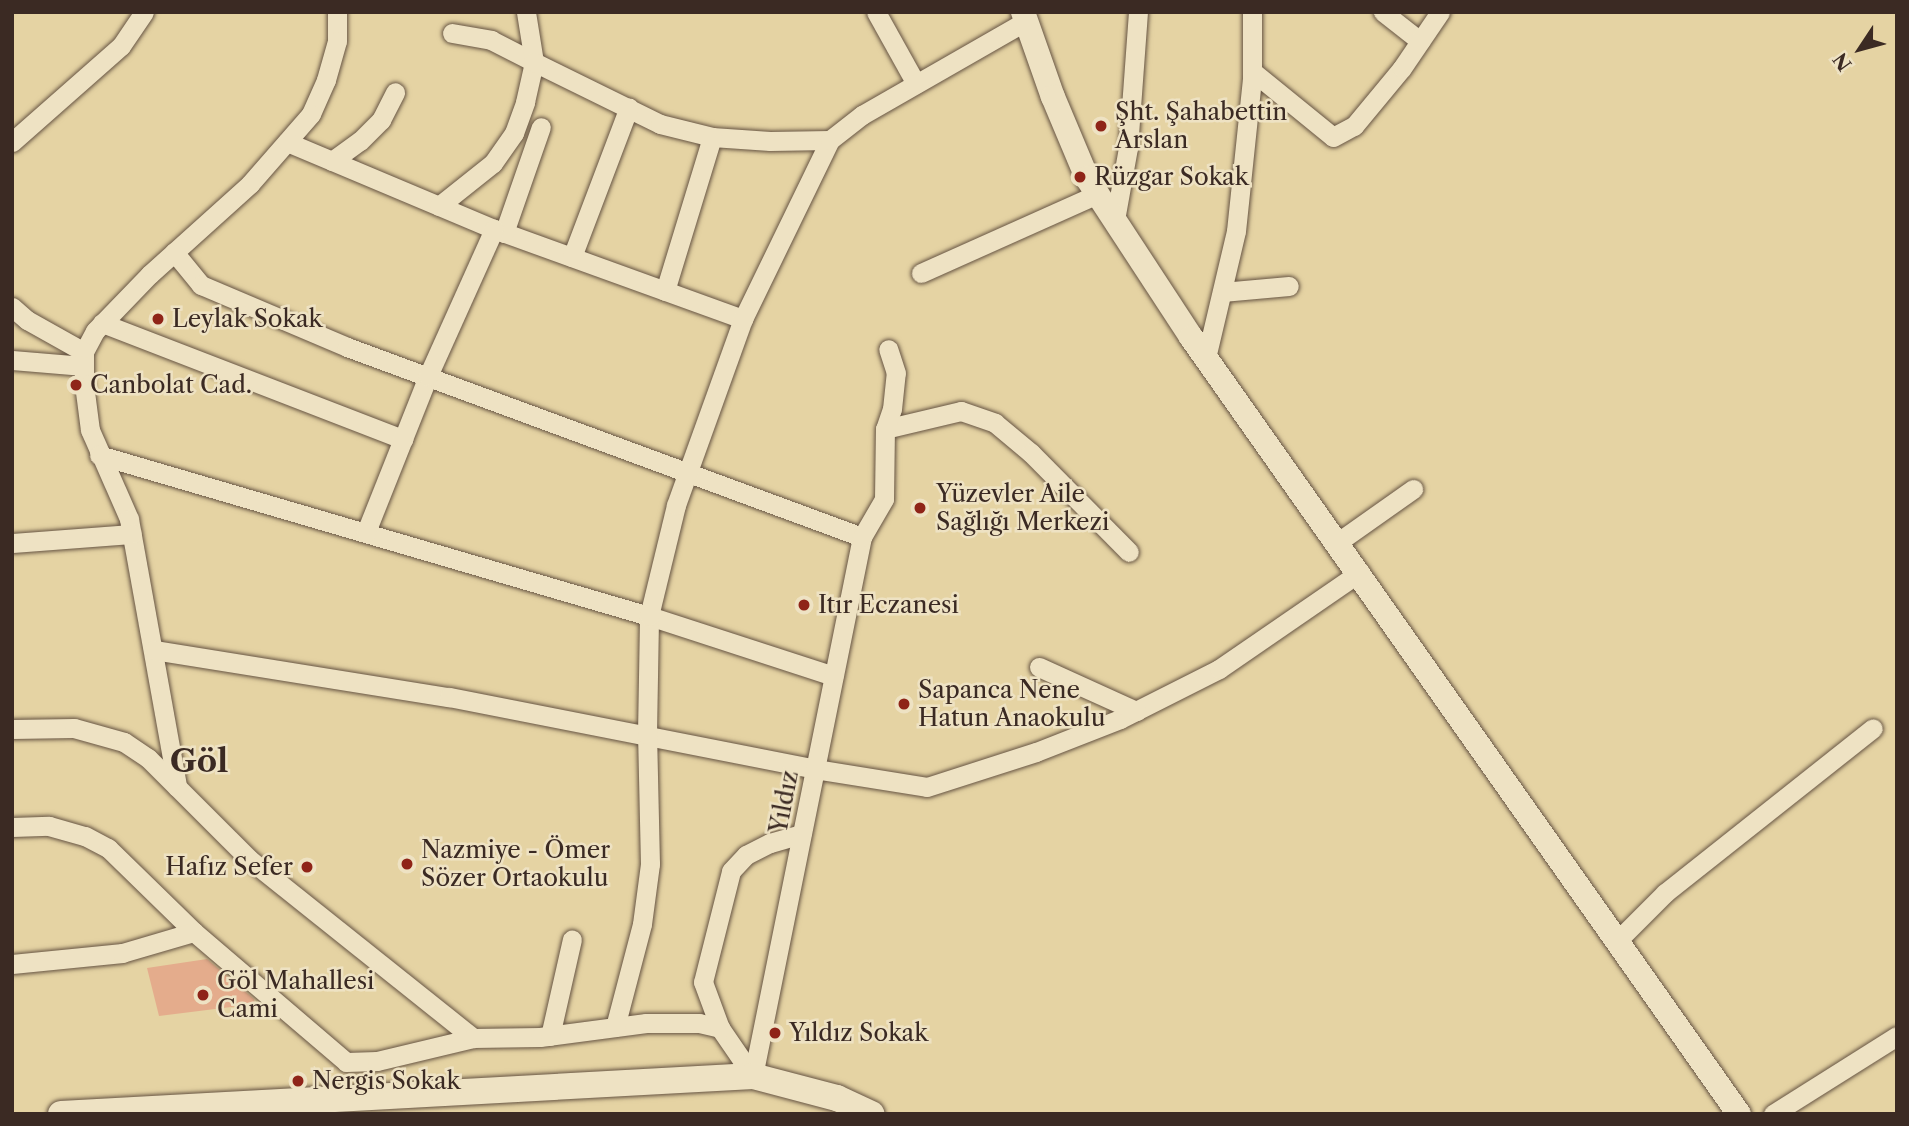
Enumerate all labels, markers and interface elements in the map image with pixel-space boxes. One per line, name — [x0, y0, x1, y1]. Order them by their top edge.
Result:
north arrow — [1825, 14, 1895, 84]
text: N — [1828, 48, 1857, 75]
place label: Şht. Şahabettin Arslan — [1115, 98, 1287, 154]
marker: Şht. Şahabettin Arslan — [1093, 118, 1109, 134]
place label: Rüzgar Sokak — [1094, 163, 1249, 191]
marker: Rüzgar Sokak — [1072, 169, 1088, 185]
place label: Leylak Sokak — [172, 305, 323, 333]
marker: Leylak Sokak — [150, 311, 166, 327]
place label: Canbolat Cad. — [90, 371, 252, 399]
marker: Canbolat Cad. — [68, 377, 84, 393]
place label: Yüzevler Aile Sağlığı Merkezi — [936, 480, 1109, 536]
marker: Yüzevler Aile Sağlığı Merkezi — [910, 498, 930, 518]
place label: Itır Eczanesi — [818, 591, 959, 619]
marker: Itır Eczanesi — [796, 597, 812, 613]
place label: Sapanca Nene Hatun Anaokulu — [918, 676, 1106, 732]
marker: Sapanca Nene Hatun Anaokulu — [896, 696, 912, 712]
district label: Göl — [170, 742, 228, 780]
street label: Yıldız — [764, 768, 804, 836]
place label: Nazmiye - Ömer Sözer Ortaokulu — [421, 836, 610, 892]
place label: Hafız Sefer — [165, 853, 293, 881]
marker: Nazmiye - Ömer Sözer Ortaokulu — [399, 856, 415, 872]
marker: Hafız Sefer — [299, 859, 315, 875]
place label: Göl Mahallesi Cami — [217, 967, 374, 1023]
marker: Göl Mahallesi Cami — [195, 987, 211, 1003]
place label: Yıldız Sokak — [789, 1019, 928, 1047]
marker: Yıldız Sokak — [767, 1025, 783, 1041]
place label: Nergis Sokak — [312, 1067, 460, 1095]
marker: Nergis Sokak — [290, 1073, 306, 1089]

